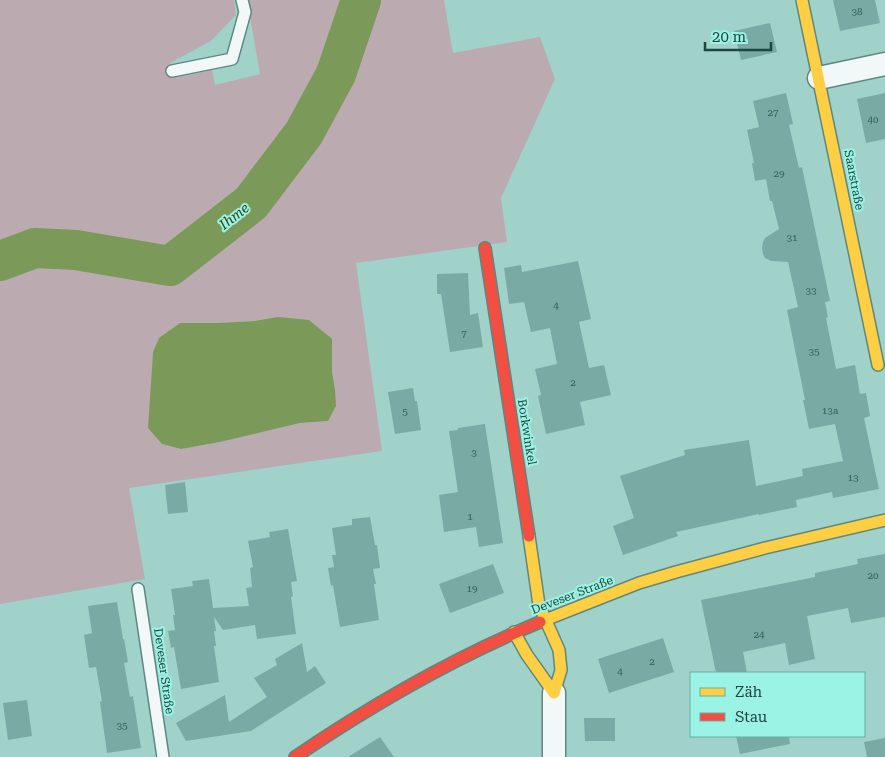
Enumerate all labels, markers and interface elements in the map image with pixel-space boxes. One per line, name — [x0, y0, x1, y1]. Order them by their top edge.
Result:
house number: 38 — [851, 6, 863, 17]
scale bar — [705, 20, 771, 52]
text: 20 m — [712, 28, 747, 46]
house number: 27 — [767, 107, 779, 118]
house number: 40 — [867, 114, 879, 125]
street label: Saarstraße — [841, 149, 867, 212]
house number: 29 — [773, 168, 785, 179]
water label: Ihme — [215, 199, 252, 233]
house number: 31 — [786, 232, 798, 243]
house number: 33 — [805, 285, 817, 296]
house number: 4 — [553, 300, 559, 311]
house number: 7 — [461, 328, 467, 339]
house number: 35 — [808, 346, 820, 357]
house number: 2 — [570, 377, 576, 388]
street label: Borkwinkel — [515, 398, 539, 466]
house number: 13a — [822, 405, 839, 416]
house number: 5 — [402, 406, 408, 417]
house number: 3 — [471, 447, 477, 458]
house number: 13 — [847, 472, 859, 483]
house number: 1 — [467, 511, 473, 522]
house number: 20 — [867, 570, 879, 581]
street label: Deveser Straße — [529, 573, 615, 617]
house number: 19 — [466, 583, 478, 594]
street label: Deveser Straße — [151, 627, 177, 715]
house number: 24 — [753, 629, 765, 640]
house number: 2 — [649, 656, 655, 667]
house number: 4 — [617, 666, 623, 677]
legend — [690, 672, 865, 737]
text: Zäh — [735, 683, 763, 701]
text: Stau — [735, 708, 768, 726]
house number: 35 — [116, 720, 128, 731]

